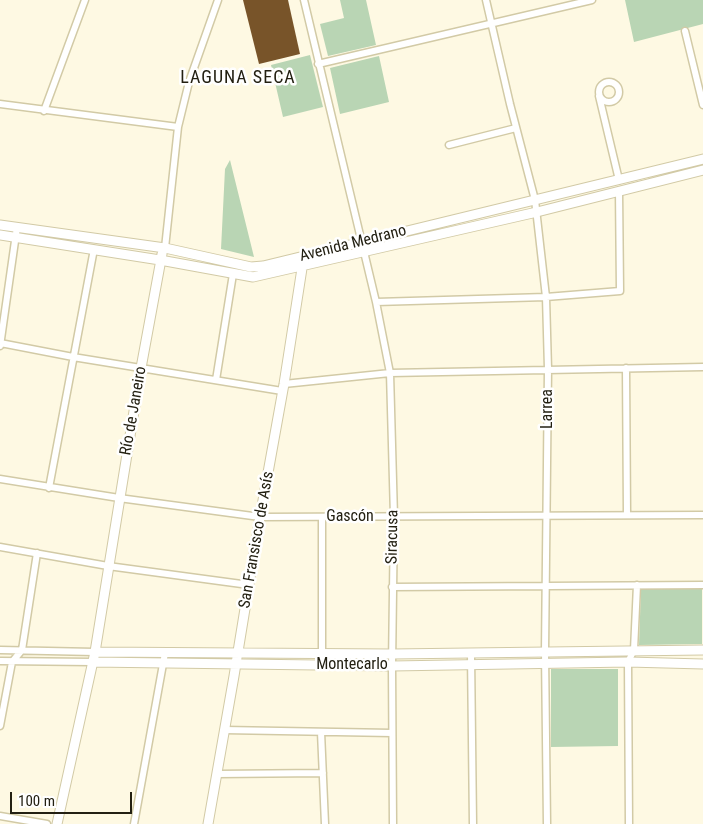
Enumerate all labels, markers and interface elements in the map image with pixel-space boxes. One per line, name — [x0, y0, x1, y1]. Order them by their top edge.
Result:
district label: LAGUNA SECA — [179, 67, 297, 89]
street label: Avenida Medrano — [298, 221, 408, 267]
street label: Río de Janeiro — [117, 365, 151, 457]
street label: Larrea — [538, 389, 558, 429]
street label: San Fransisco de Asís — [235, 470, 279, 610]
street label: Gascón — [326, 507, 374, 527]
street label: Siracusa — [383, 510, 403, 564]
street label: Montecarlo — [316, 655, 388, 675]
scale bar — [12, 782, 135, 814]
text: 100 m — [18, 792, 55, 810]

